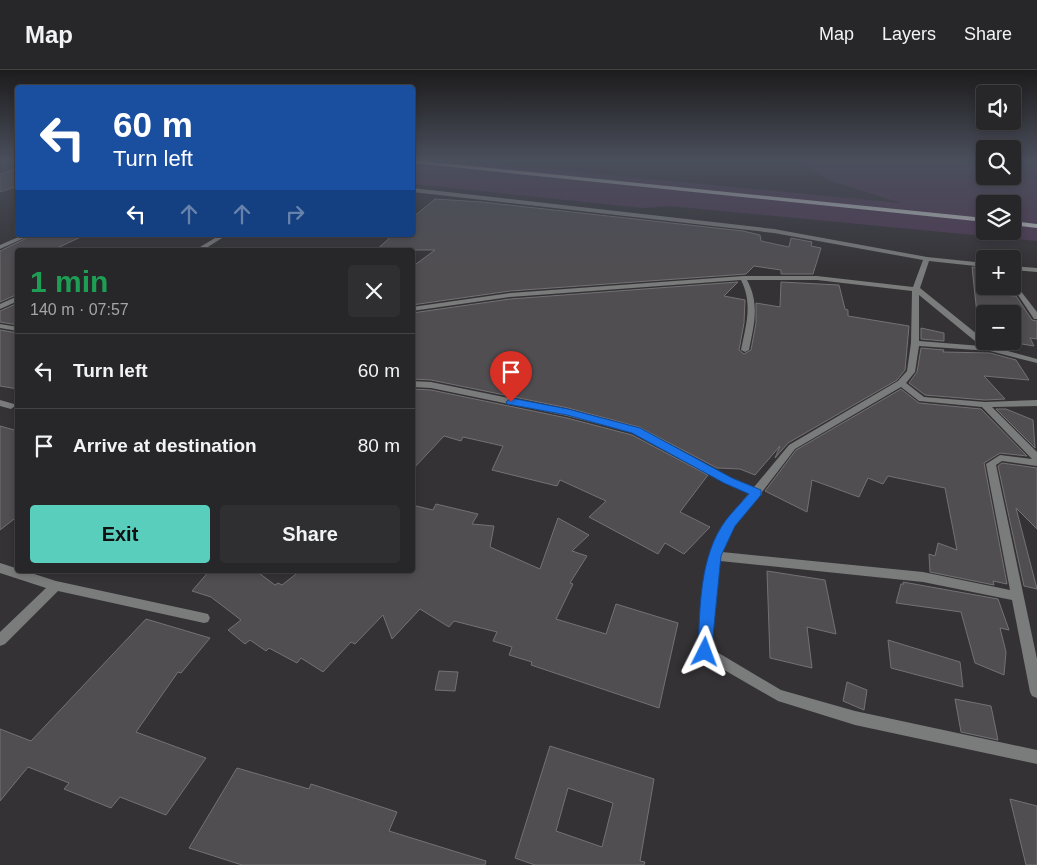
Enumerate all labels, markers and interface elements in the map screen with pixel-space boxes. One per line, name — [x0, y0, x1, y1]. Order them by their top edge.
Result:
text: Map — [25, 21, 73, 48]
text: Map — [819, 24, 854, 44]
text: Layers — [882, 24, 936, 44]
text: Share — [964, 24, 1012, 44]
map controls — [976, 85, 1021, 350]
button: sound — [976, 85, 1021, 130]
icon: left — [30, 105, 95, 170]
text: 60 m — [113, 105, 193, 144]
button: search — [976, 140, 1021, 185]
text: Turn left — [113, 146, 193, 171]
button: layers — [976, 195, 1021, 240]
icon: left — [122, 200, 150, 228]
icon: ahead — [175, 200, 203, 228]
icon: ahead — [228, 200, 256, 228]
icon: right — [281, 200, 309, 228]
button: + — [976, 250, 1021, 295]
text: 1 min — [30, 265, 108, 298]
button: close — [348, 265, 400, 317]
text: 140 m · 07:57 — [30, 301, 129, 318]
button: − — [976, 305, 1021, 350]
pin — [490, 351, 532, 402]
icon: left — [30, 357, 58, 385]
icon: arrive — [497, 358, 525, 386]
text: Turn left — [73, 360, 148, 381]
text: 60 m — [358, 360, 400, 381]
icon: arrive — [30, 432, 58, 460]
text: Arrive at destination — [73, 435, 257, 456]
text: 80 m — [358, 435, 400, 456]
button: Exit — [30, 505, 210, 563]
button: Share — [220, 505, 400, 563]
position arrow — [678, 625, 730, 677]

